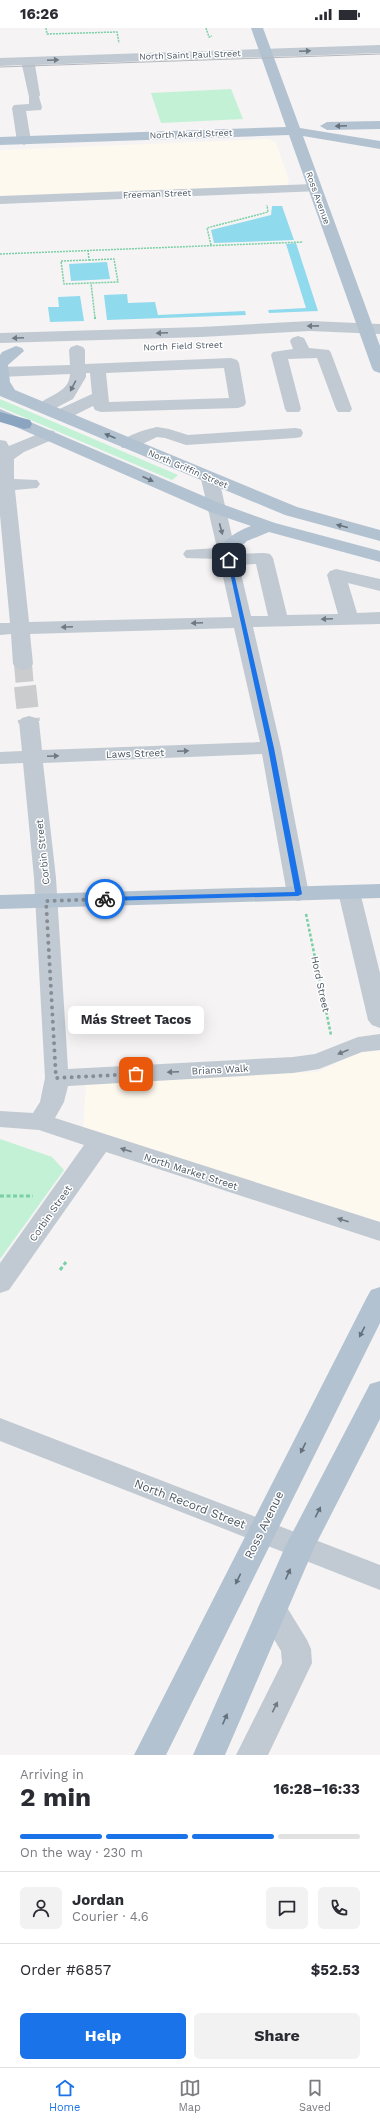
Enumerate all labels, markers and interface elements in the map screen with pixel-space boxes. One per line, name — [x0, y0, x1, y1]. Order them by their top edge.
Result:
text: 16:26 — [20, 5, 58, 23]
street label: North Saint Paul Street — [139, 48, 241, 62]
one-way arrow — [299, 48, 312, 54]
one-way arrow — [47, 57, 59, 64]
one-way arrow — [335, 122, 347, 129]
street label: North Akard Street — [149, 128, 233, 140]
street label: Ross Avenue — [304, 170, 332, 226]
street label: Freeman Street — [123, 188, 192, 200]
one-way arrow — [306, 323, 319, 329]
one-way arrow — [155, 330, 168, 336]
one-way arrow — [12, 334, 24, 341]
street label: North Field Street — [143, 340, 223, 352]
one-way arrow — [69, 380, 76, 392]
one-way arrow — [104, 433, 115, 439]
street label: North Griffin Street — [147, 448, 230, 490]
one-way arrow — [142, 476, 154, 482]
one-way arrow — [218, 523, 224, 535]
one-way arrow — [336, 523, 348, 529]
pin — [212, 543, 246, 577]
icon: home — [218, 549, 240, 571]
one-way arrow — [321, 616, 333, 623]
one-way arrow — [190, 620, 203, 626]
one-way arrow — [60, 624, 73, 630]
street label: Laws Street — [106, 747, 165, 760]
one-way arrow — [177, 748, 189, 755]
one-way arrow — [47, 753, 60, 759]
street label: Corbin Street — [34, 818, 51, 885]
courier — [85, 879, 125, 919]
icon: bike — [94, 888, 116, 910]
street label: Hord Street — [309, 955, 332, 1014]
callout: Más Street Tacos — [68, 1006, 204, 1034]
text: Más Street Tacos — [81, 1012, 191, 1027]
one-way arrow — [337, 1049, 348, 1055]
pin — [119, 1057, 153, 1091]
street label: Brians Walk — [191, 1062, 249, 1076]
icon: bag — [125, 1063, 147, 1085]
one-way arrow — [166, 1069, 179, 1075]
one-way arrow — [119, 1147, 131, 1153]
street label: North Market Street — [143, 1151, 240, 1192]
street label: Corbin Street — [27, 1183, 74, 1243]
one-way arrow — [337, 1217, 349, 1223]
one-way arrow — [359, 1326, 365, 1338]
one-way arrow — [300, 1442, 306, 1453]
street label: North Record Street — [132, 1476, 248, 1532]
street label: Ross Avenue — [242, 1489, 286, 1561]
one-way arrow — [315, 1507, 321, 1518]
one-way arrow — [285, 1569, 291, 1580]
one-way arrow — [234, 1573, 241, 1585]
one-way arrow — [272, 1702, 278, 1713]
one-way arrow — [222, 1714, 228, 1725]
text: Arriving in — [20, 1767, 84, 1782]
text: 16:28–16:33 — [274, 1780, 360, 1798]
text: 2 min — [20, 1782, 91, 1812]
text: On the way · 230 m — [20, 1845, 143, 1860]
button: person — [20, 1887, 62, 1929]
button: chat — [266, 1887, 308, 1929]
button: phone — [318, 1887, 360, 1929]
text: Jordan — [72, 1891, 124, 1909]
text: Courier · 4.6 — [72, 1909, 149, 1924]
text: Order #6857 — [20, 1961, 111, 1979]
text: $52.53 — [311, 1961, 360, 1979]
button: Help — [20, 2013, 186, 2059]
button: Share — [194, 2013, 360, 2059]
tab: Home — [49, 2077, 80, 2114]
tab: Map — [178, 2077, 201, 2114]
tab: Saved — [299, 2077, 331, 2114]

